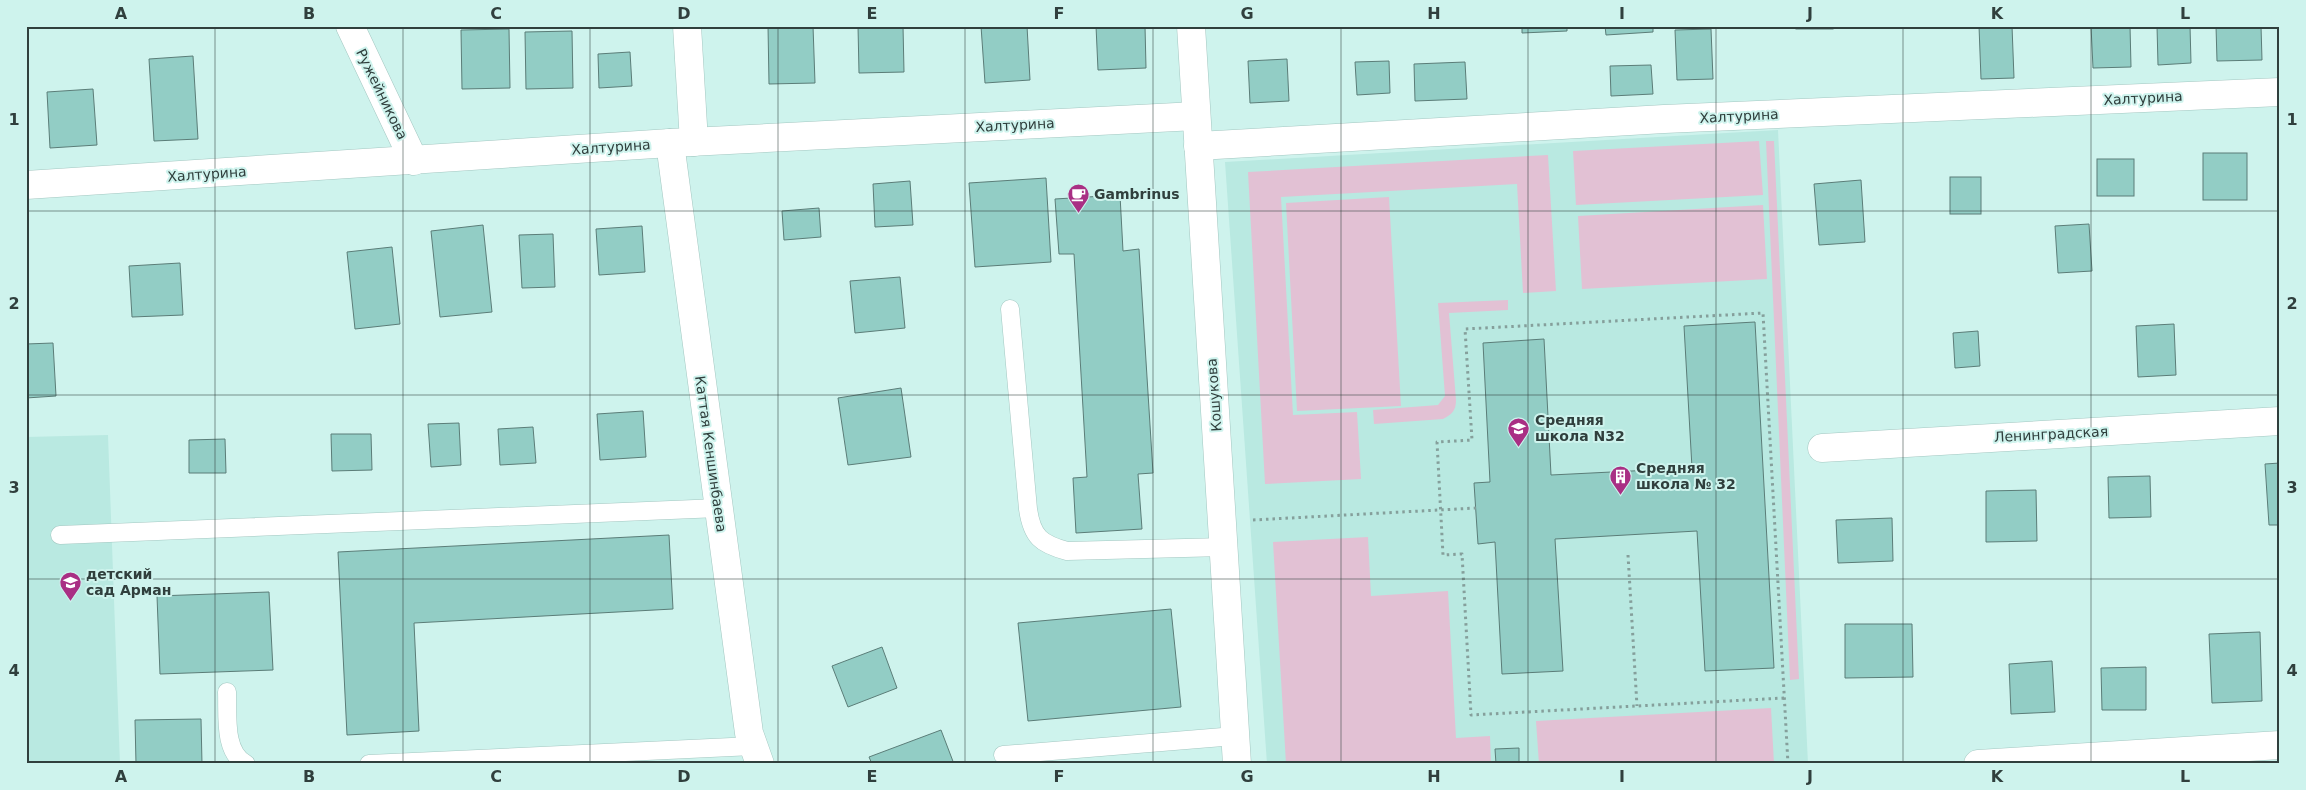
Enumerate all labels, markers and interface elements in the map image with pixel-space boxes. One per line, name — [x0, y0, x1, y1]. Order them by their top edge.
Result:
text: A — [115, 4, 128, 23]
text: B — [303, 4, 315, 23]
text: C — [490, 4, 502, 23]
text: D — [677, 4, 691, 23]
text: E — [867, 4, 877, 23]
text: F — [1054, 4, 1064, 23]
text: G — [1240, 4, 1254, 23]
text: H — [1427, 4, 1441, 23]
text: I — [1619, 4, 1625, 23]
text: J — [1806, 4, 1813, 23]
text: K — [1991, 4, 2004, 23]
text: L — [2180, 4, 2190, 23]
street label: Ружейникова — [353, 46, 411, 142]
street label: Халтурина — [2103, 88, 2183, 108]
street label: Халтурина — [1699, 106, 1779, 126]
text: 1 — [8, 110, 20, 129]
text: 1 — [2286, 110, 2298, 129]
street label: Халтурина — [975, 115, 1055, 135]
street label: Халтурина — [571, 136, 651, 158]
street label: Халтурина — [167, 163, 247, 185]
cafe icon: Gambrinus — [1066, 182, 1090, 213]
place label: Gambrinus — [1094, 186, 1180, 202]
text: 2 — [8, 294, 20, 313]
text: 2 — [2286, 294, 2298, 313]
street label: Кошукова — [1203, 358, 1225, 432]
street label: Каттая Кеншинбаева — [692, 375, 730, 533]
place label: Средняя школа N32 — [1535, 412, 1625, 444]
school or university icon: Средняя школа N32 — [1507, 416, 1531, 447]
street label: Ленинградская — [1994, 423, 2108, 445]
place label: Средняя школа № 32 — [1636, 460, 1736, 492]
building icon: Средняя школа № 32 — [1608, 464, 1632, 495]
text: 3 — [8, 478, 20, 497]
text: 3 — [2286, 478, 2298, 497]
place label: детский сад Арман — [86, 566, 171, 598]
school or university icon: детский сад Арман — [58, 570, 82, 601]
text: 4 — [8, 661, 20, 680]
text: 4 — [2286, 661, 2298, 680]
text: A — [115, 767, 128, 786]
text: B — [303, 767, 315, 786]
text: C — [490, 767, 502, 786]
text: D — [677, 767, 691, 786]
text: E — [867, 767, 877, 786]
text: F — [1054, 767, 1064, 786]
text: G — [1240, 767, 1254, 786]
text: H — [1427, 767, 1441, 786]
text: I — [1619, 767, 1625, 786]
text: J — [1806, 767, 1813, 786]
text: K — [1991, 767, 2004, 786]
text: L — [2180, 767, 2190, 786]

